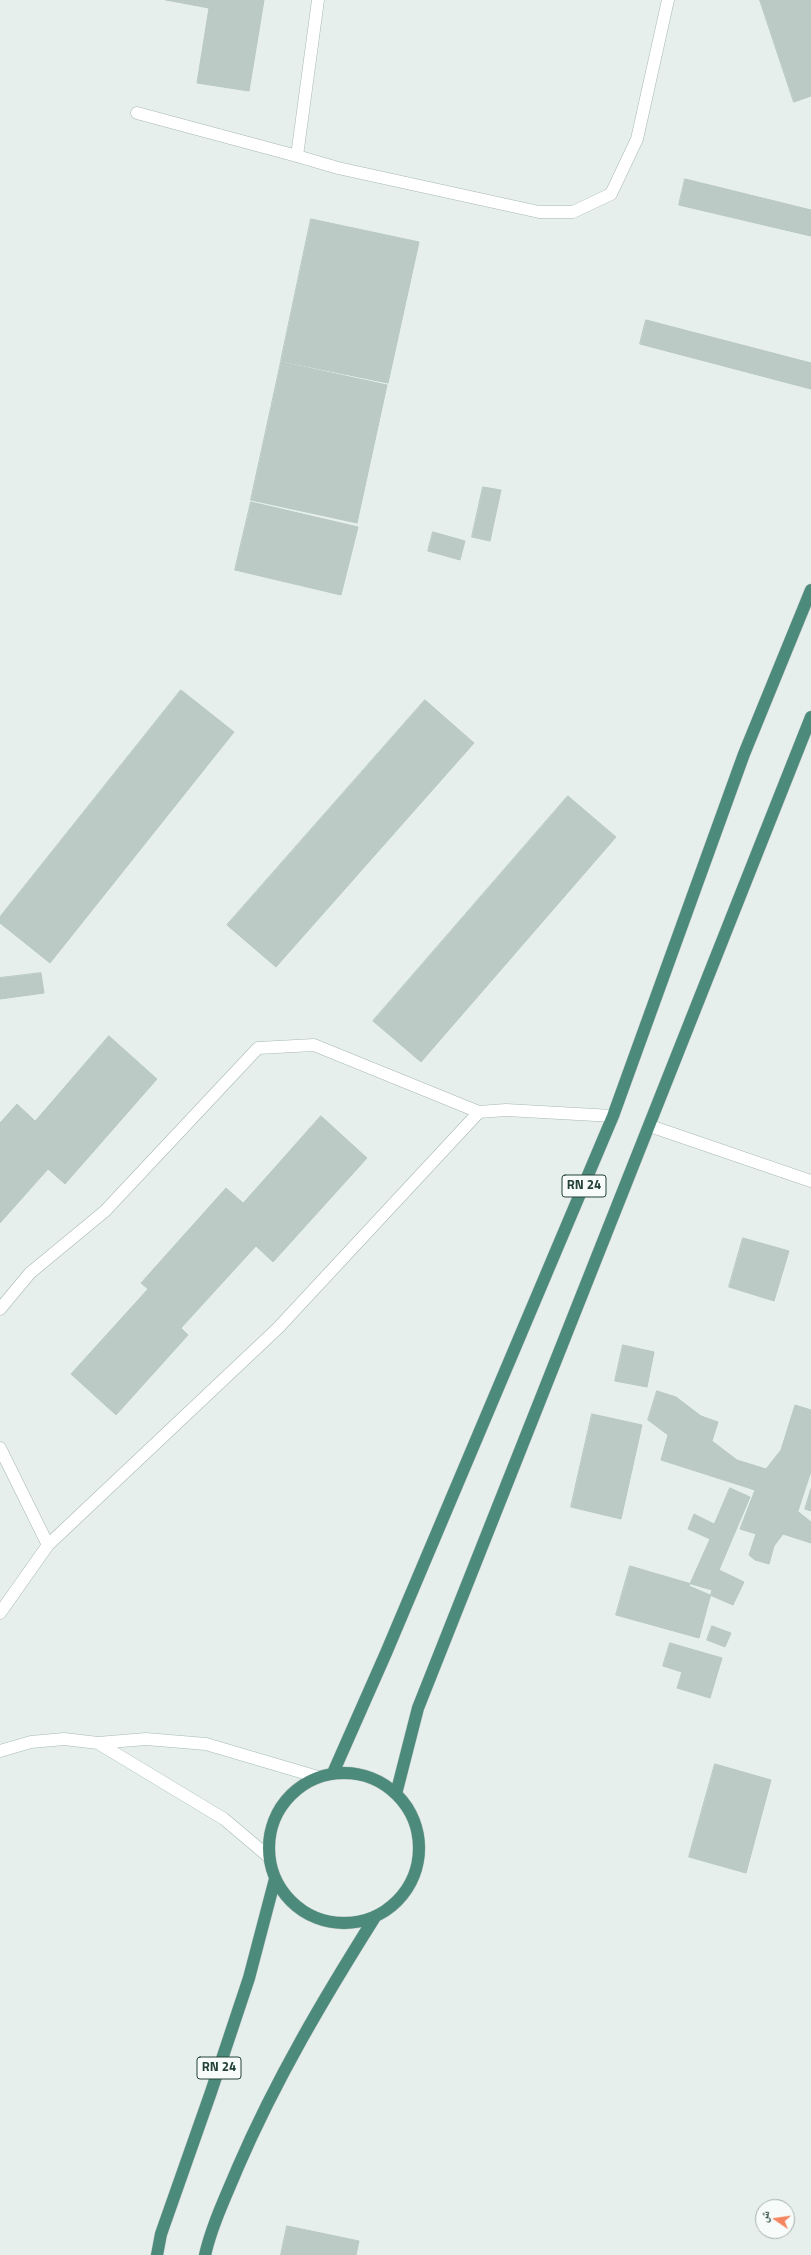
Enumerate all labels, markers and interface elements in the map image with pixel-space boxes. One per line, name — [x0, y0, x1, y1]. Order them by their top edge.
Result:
road number: RN 24 — [562, 1175, 606, 1197]
road number: RN 24 — [197, 2057, 241, 2079]
north arrow — [755, 2199, 795, 2239]
text: ش — [755, 2209, 773, 2224]

